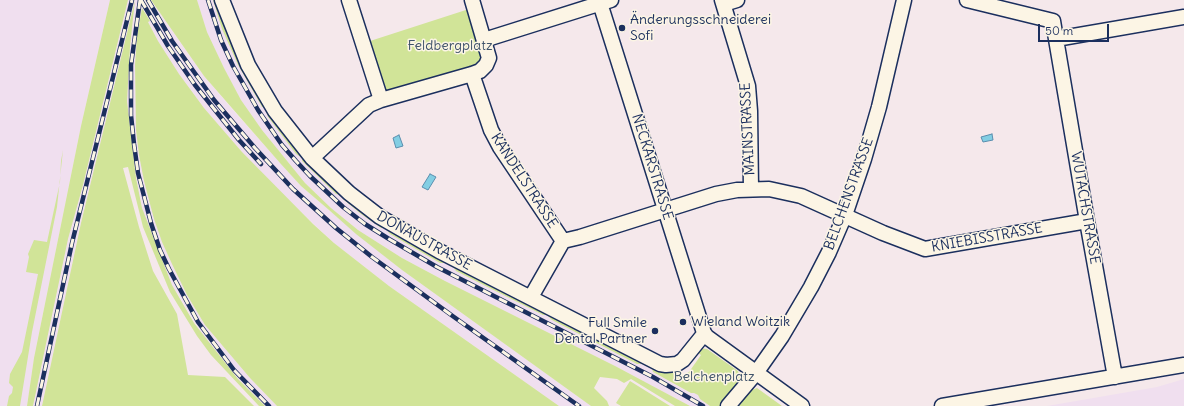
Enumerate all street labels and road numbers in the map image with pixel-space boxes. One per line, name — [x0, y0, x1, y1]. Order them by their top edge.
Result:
street label: MAINSTRASSE — [737, 82, 759, 176]
street label: NECKARSTRASSE — [628, 112, 676, 222]
street label: KANDELSTRASSE — [487, 130, 561, 232]
street label: BELCHENSTRASSE — [821, 136, 877, 252]
street label: WUTACHSTRASSE — [1067, 150, 1103, 266]
street label: DONAUSTRASSE — [374, 208, 474, 274]
street label: KNIEBISSTRASSE — [930, 220, 1044, 256]

